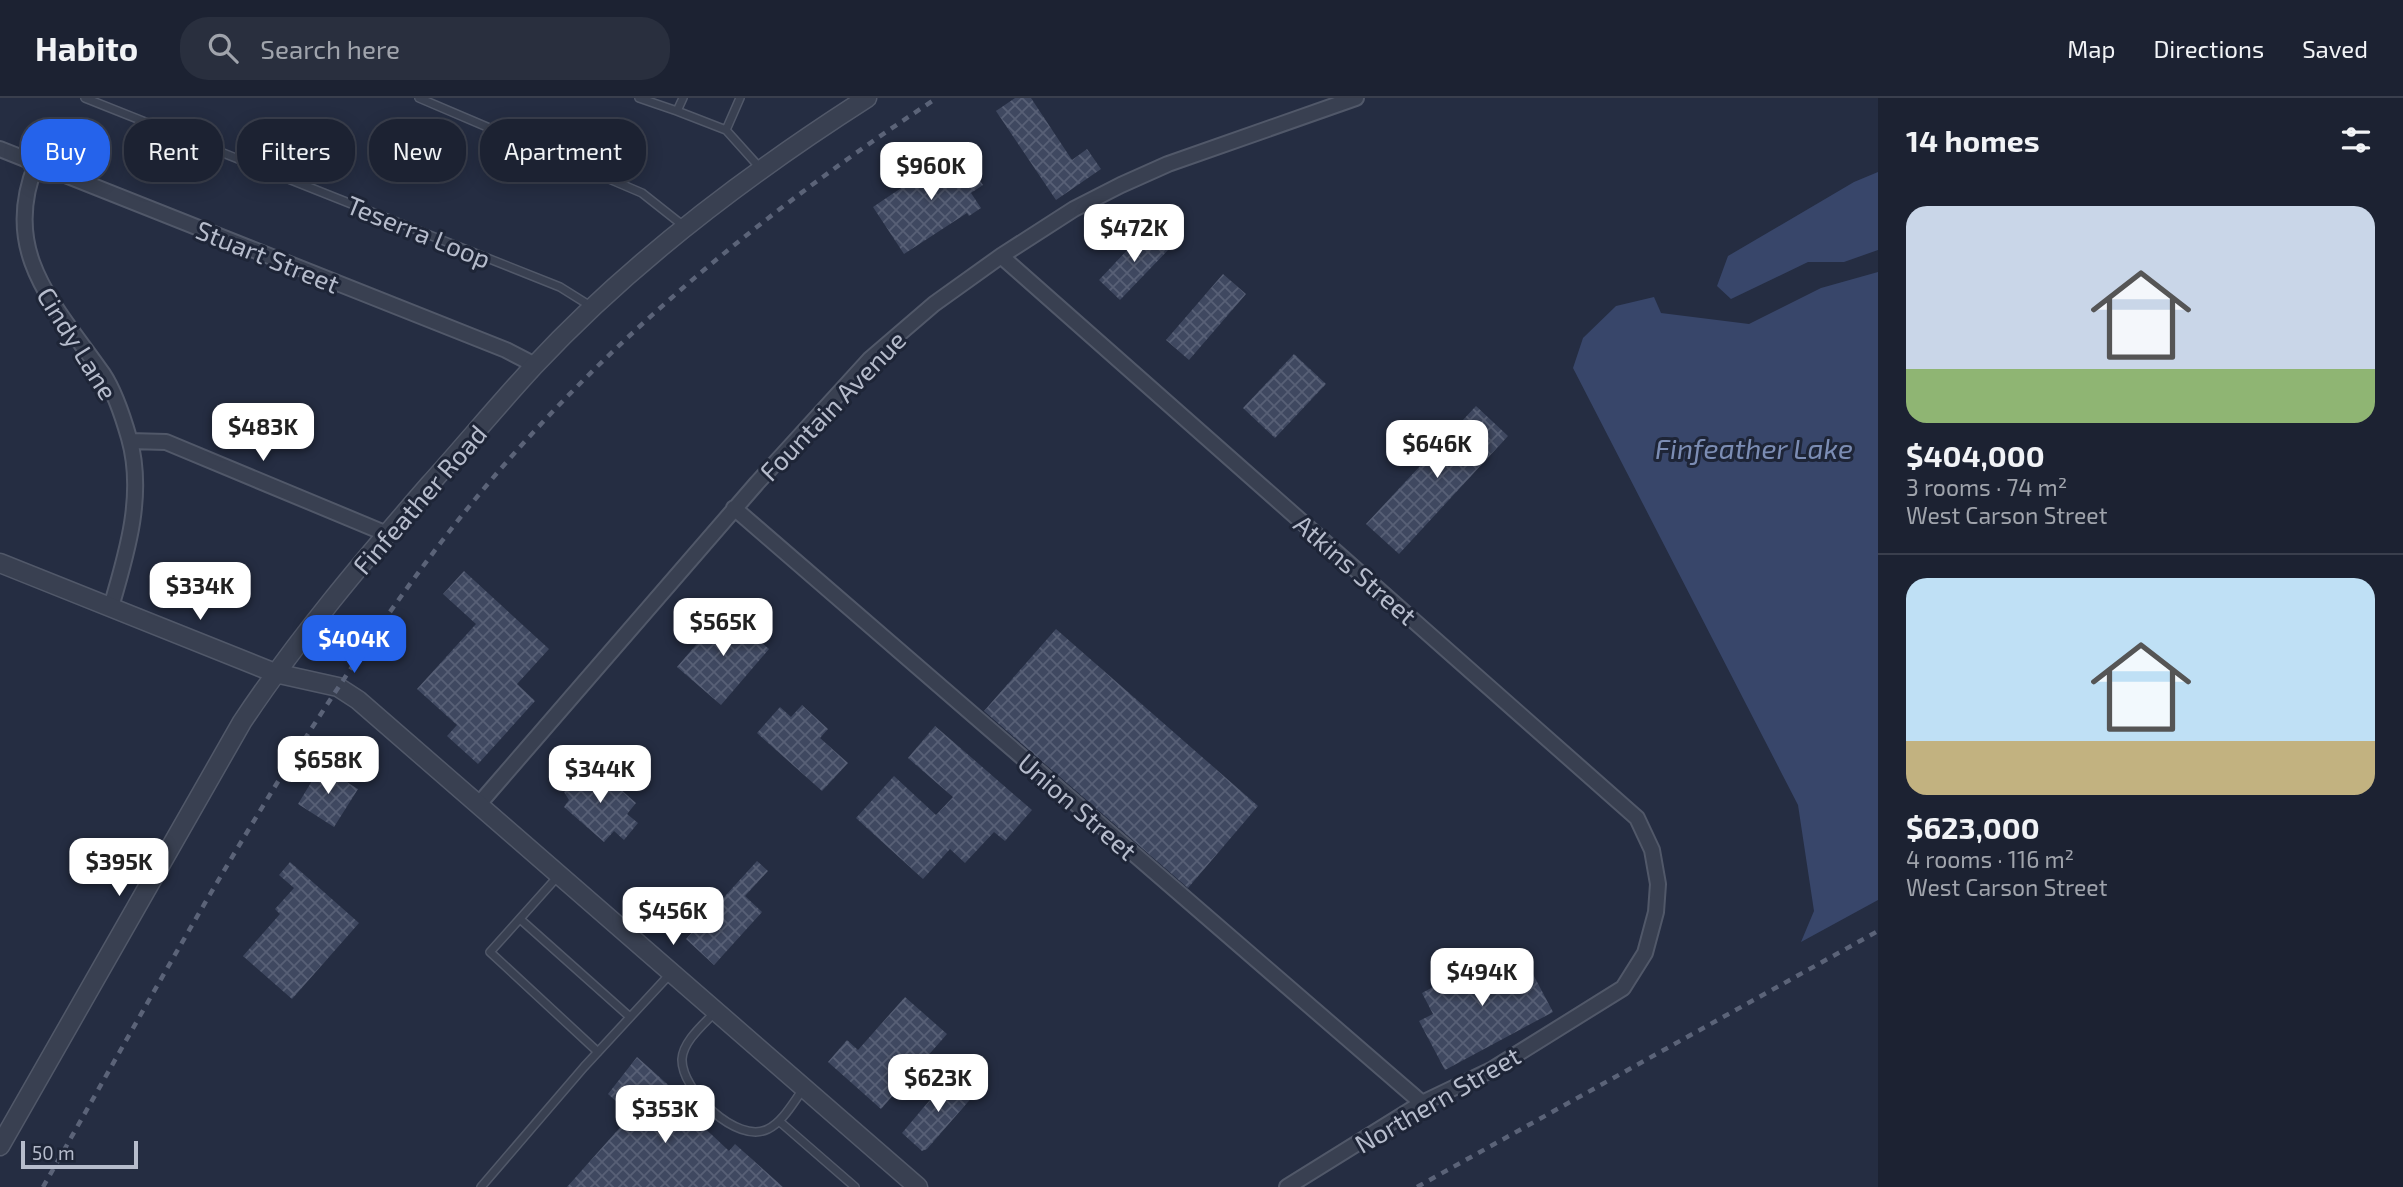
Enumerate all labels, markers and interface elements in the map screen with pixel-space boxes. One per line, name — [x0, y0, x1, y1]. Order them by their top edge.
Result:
search box — [180, 17, 670, 80]
text: Habito — [35, 28, 138, 68]
icon: search — [204, 29, 242, 67]
text: Search here — [260, 33, 400, 64]
text: Map — [2067, 34, 2115, 63]
text: Directions — [2153, 34, 2264, 63]
text: Saved — [2302, 34, 2368, 63]
chip: Buy — [21, 119, 110, 182]
chip: Rent — [124, 119, 223, 182]
chip: Filters — [237, 119, 355, 182]
chip: New — [369, 119, 466, 182]
chip: Apartment — [480, 119, 646, 182]
icon: filters — [2337, 121, 2375, 159]
text: 14 homes — [1906, 122, 2040, 158]
pin: $960K — [882, 142, 980, 202]
text: $960K — [896, 151, 966, 179]
street label: Teserra Loop — [343, 188, 495, 274]
pin: $472K — [1085, 204, 1183, 264]
street label: Stuart Street — [192, 213, 344, 299]
text: $472K — [1100, 213, 1168, 241]
icon: home — [2078, 252, 2204, 378]
street label: Cindy Lane — [31, 281, 125, 405]
street label: Fountain Avenue — [753, 324, 911, 486]
pin: $483K — [214, 404, 312, 463]
text: $483K — [228, 412, 298, 440]
street label: Finfeather Road — [346, 418, 492, 580]
pin: $646K — [1388, 420, 1486, 480]
text: $646K — [1402, 429, 1472, 457]
water label: Finfeather Lake — [1655, 431, 1853, 465]
text: $404,000 — [1906, 437, 2045, 473]
text: 3 rooms · 74 m² — [1906, 473, 2067, 501]
text: West Carson Street — [1906, 501, 2107, 529]
street label: Atkins Street — [1289, 507, 1424, 631]
pin: $334K — [151, 562, 249, 622]
text: $334K — [166, 571, 234, 599]
pin: $565K — [674, 598, 772, 658]
text: $565K — [690, 607, 756, 635]
pin: $404K — [305, 616, 403, 675]
text: $404K — [318, 624, 390, 652]
icon: home — [2078, 624, 2204, 750]
pin: $658K — [279, 736, 377, 796]
text: $658K — [294, 745, 362, 773]
pin: $344K — [551, 746, 649, 805]
street label: Union Street — [1012, 746, 1144, 866]
text: $344K — [565, 754, 635, 782]
text: $623,000 — [1906, 809, 2040, 845]
pin: $395K — [70, 838, 168, 898]
text: 4 rooms · 116 m² — [1906, 845, 2074, 873]
text: $395K — [85, 847, 153, 875]
text: West Carson Street — [1906, 873, 2107, 901]
pin: $456K — [624, 888, 722, 947]
text: $456K — [639, 896, 707, 924]
pin: $494K — [1433, 948, 1531, 1008]
text: $494K — [1447, 957, 1517, 985]
street label: Northern Street — [1349, 1039, 1525, 1159]
pin: $623K — [889, 1054, 987, 1114]
text: $623K — [904, 1063, 972, 1091]
pin: $353K — [616, 1086, 714, 1145]
text: $353K — [632, 1094, 698, 1122]
scale bar — [21, 1138, 138, 1170]
text: 50 m — [32, 1141, 75, 1164]

